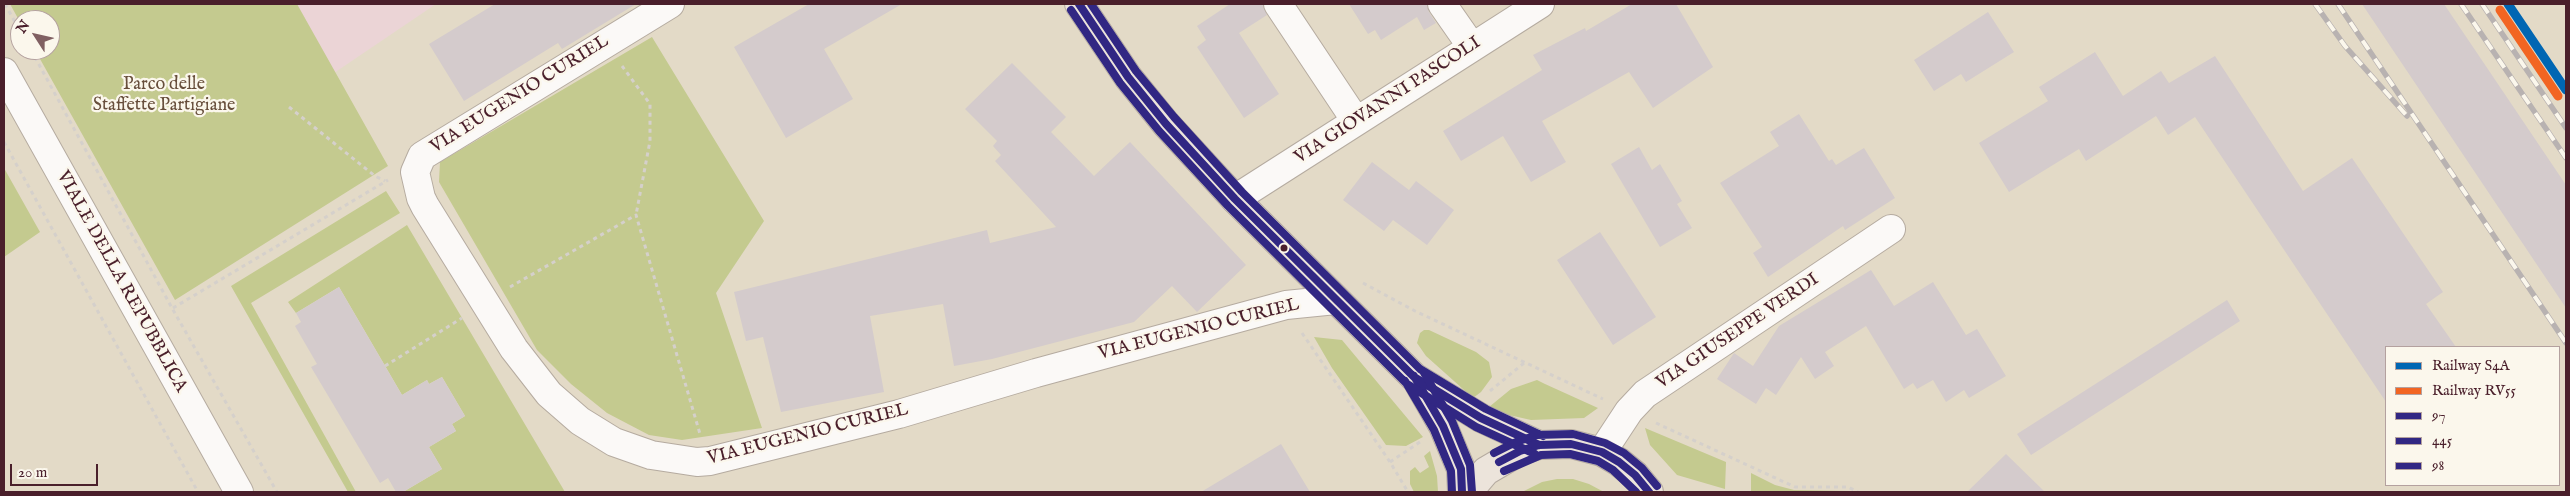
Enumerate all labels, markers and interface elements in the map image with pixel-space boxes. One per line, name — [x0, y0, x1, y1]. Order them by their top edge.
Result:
north arrow — [10, 10, 60, 60]
text: N — [13, 17, 34, 37]
street label: VIA EUGENIO CURIEL — [427, 31, 613, 159]
street label: VIA GIOVANNI PASCOLI — [1291, 33, 1485, 169]
park label: Parco delle Staffette Partigiane — [93, 74, 235, 116]
street label: VIALE DELLA REPUBBLICA — [51, 167, 191, 397]
unlabelled marker — [1279, 243, 1289, 253]
street label: VIA GIUSEPPE VERDI — [1653, 269, 1823, 395]
street label: VIA EUGENIO CURIEL — [1096, 295, 1302, 365]
legend — [2385, 346, 2560, 486]
text: Railway S4A — [2432, 356, 2510, 375]
text: Railway RV55 — [2432, 381, 2516, 400]
street label: VIA EUGENIO CURIEL — [705, 400, 911, 470]
text: 97 — [2432, 406, 2446, 425]
text: 445 — [2432, 431, 2452, 450]
scale bar — [12, 454, 100, 486]
text: 98 — [2432, 456, 2444, 475]
text: 20 m — [18, 463, 47, 482]

